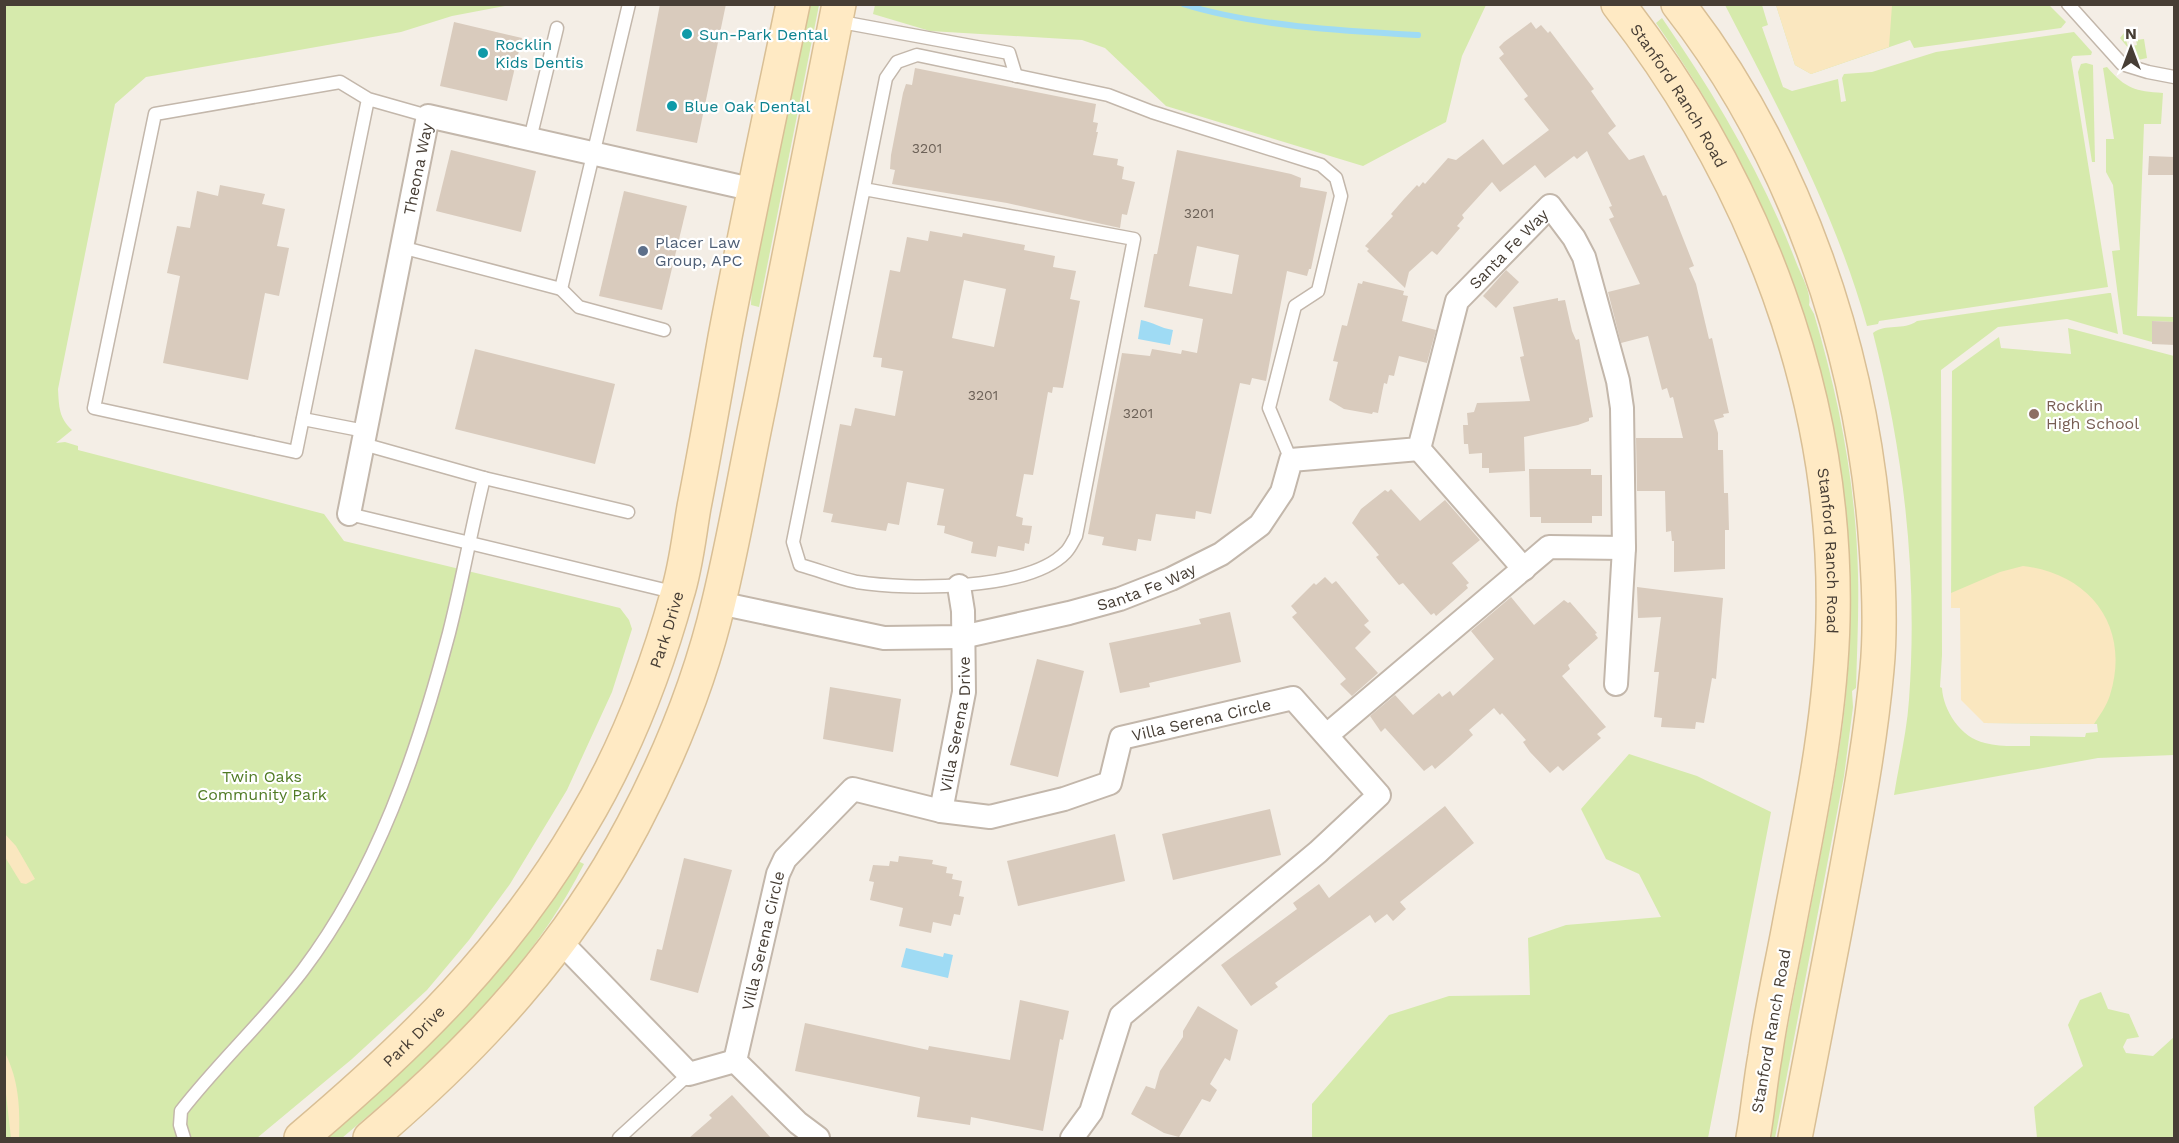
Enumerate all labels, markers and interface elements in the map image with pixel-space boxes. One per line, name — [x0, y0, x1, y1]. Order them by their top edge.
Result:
north arrow — [2101, 18, 2161, 78]
street label: Stanford Ranch Road — [1627, 20, 1731, 171]
text: N — [2125, 24, 2137, 43]
place label: Sun-Park Dental — [699, 25, 828, 44]
marker: Sun-Park Dental — [680, 27, 694, 41]
place label: Rocklin Kids Dentis — [495, 35, 584, 72]
marker: Rocklin Kids Dentis — [476, 46, 490, 60]
place label: Blue Oak Dental — [684, 97, 810, 116]
marker: Blue Oak Dental — [665, 99, 679, 113]
street label: Theona Way — [399, 120, 436, 216]
house number: 3201 — [912, 140, 942, 156]
street label: Santa Fe Way — [1465, 204, 1552, 293]
house number: 3201 — [1184, 205, 1214, 221]
place label: Placer Law Group, APC — [655, 233, 742, 270]
marker: Placer Law Group, APC — [636, 244, 650, 258]
house number: 3201 — [968, 387, 998, 403]
place label: Rocklin High School — [2046, 396, 2139, 433]
house number: 3201 — [1123, 405, 1153, 421]
marker: Rocklin High School — [2027, 407, 2041, 421]
street label: Stanford Ranch Road — [1814, 467, 1843, 634]
street label: Santa Fe Way — [1095, 558, 1199, 614]
street label: Park Drive — [645, 589, 687, 670]
street label: Villa Serena Drive — [935, 656, 974, 794]
street label: Villa Serena Circle — [1130, 694, 1273, 745]
park label: Twin Oaks Community Park — [197, 767, 327, 804]
street label: Villa Serena Circle — [737, 869, 788, 1012]
street label: Stanford Ranch Road — [1747, 948, 1795, 1114]
street label: Park Drive — [379, 1001, 449, 1071]

